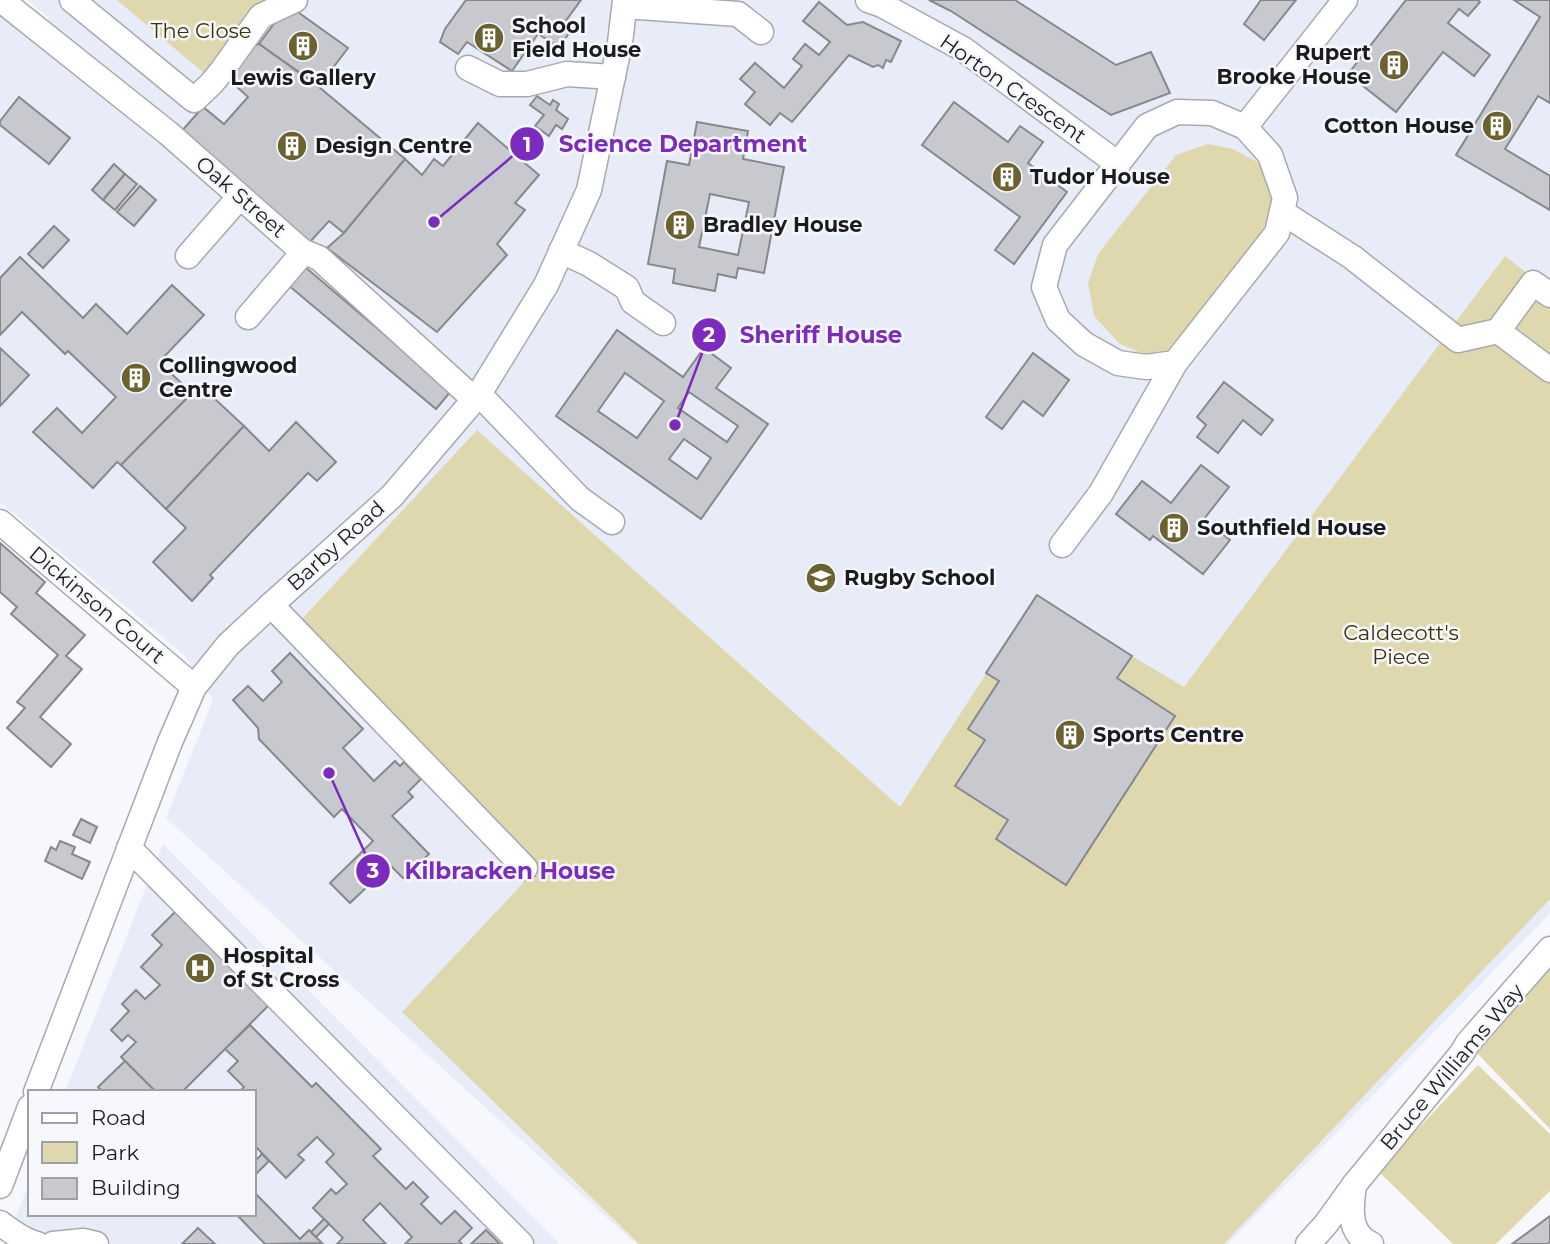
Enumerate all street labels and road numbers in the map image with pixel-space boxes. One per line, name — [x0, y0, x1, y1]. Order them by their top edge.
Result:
street label: Horton Crescent — [935, 29, 1091, 148]
street label: Oak Street — [191, 151, 292, 243]
street label: Barby Road — [282, 495, 389, 596]
street label: Dickinson Court — [25, 541, 170, 669]
street label: Bruce Williams Way — [1375, 978, 1529, 1155]

